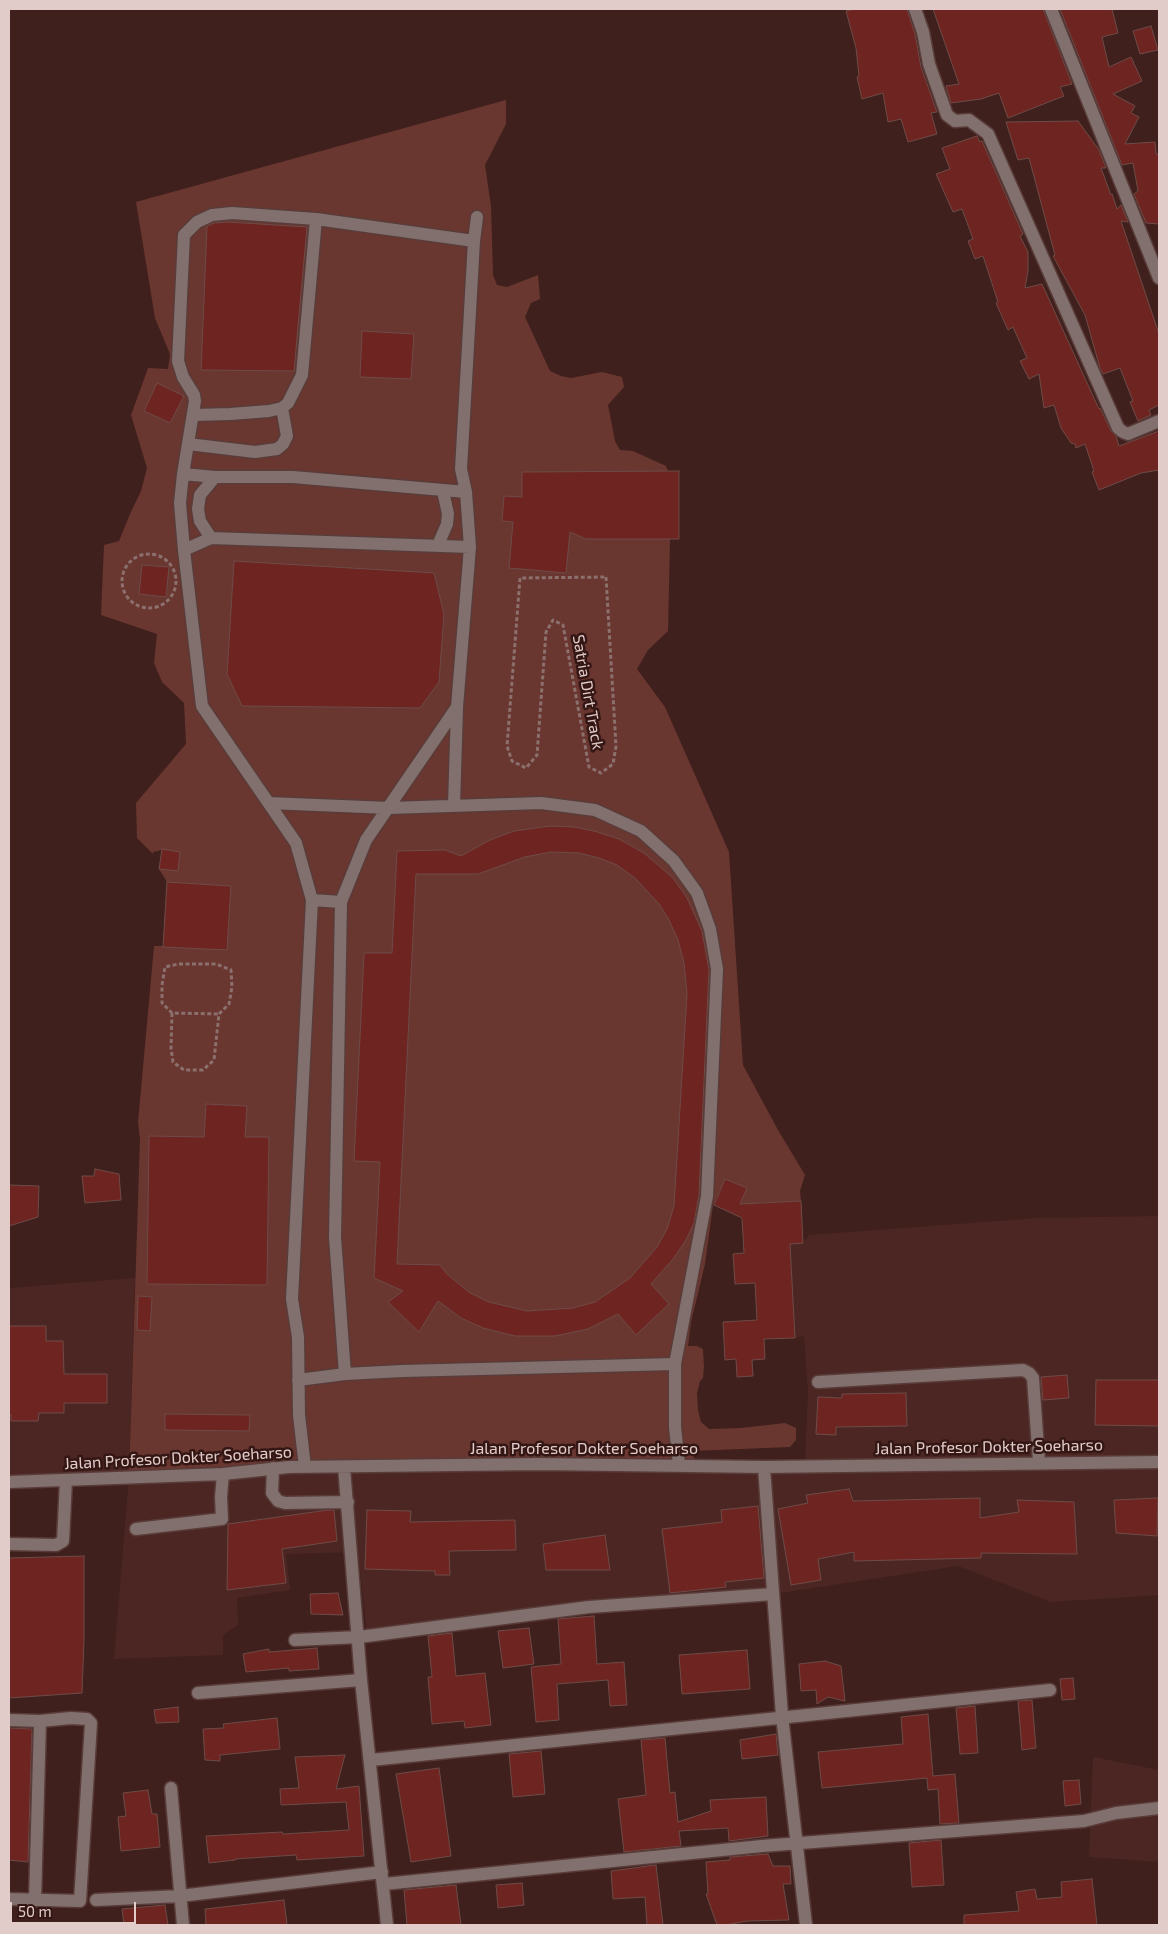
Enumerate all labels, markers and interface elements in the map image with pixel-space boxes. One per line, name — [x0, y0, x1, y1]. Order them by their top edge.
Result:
street label: Satria Dirt Track — [568, 633, 608, 751]
street label: Jalan Profesor Dokter Soeharso — [875, 1435, 1103, 1459]
street label: Jalan Profesor Dokter Soeharso — [470, 1439, 698, 1459]
street label: Jalan Profesor Dokter Soeharso — [64, 1442, 292, 1474]
scale bar — [12, 1892, 139, 1924]
text: 50 m — [18, 1902, 52, 1920]

